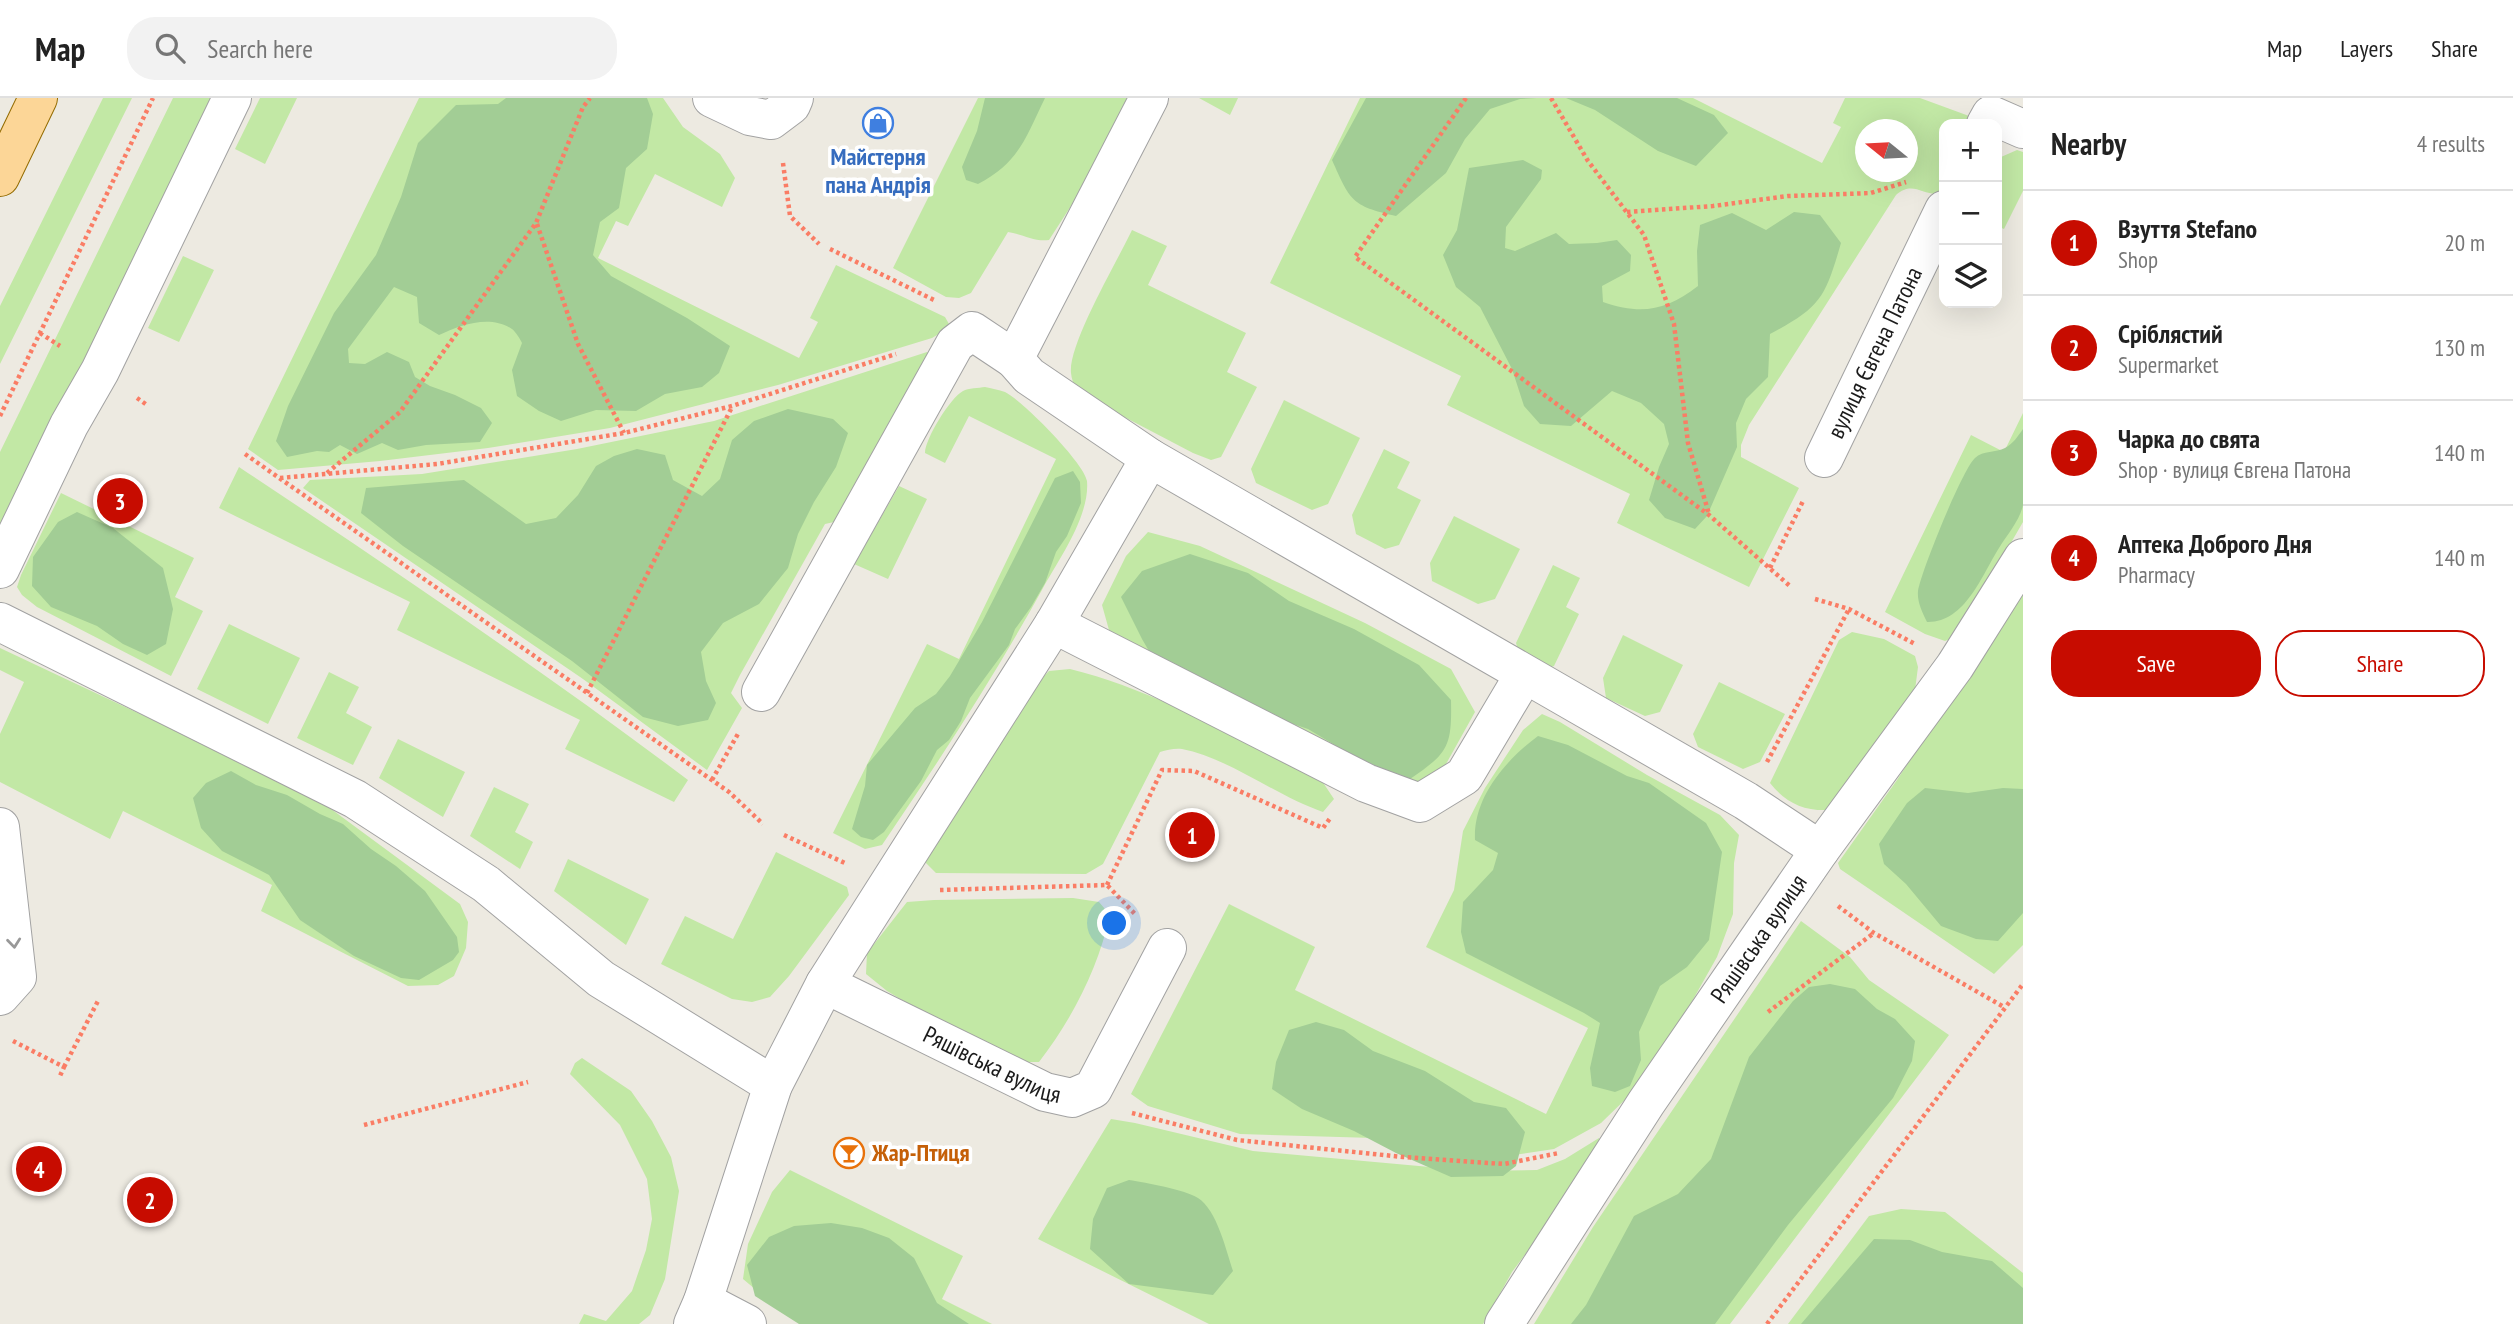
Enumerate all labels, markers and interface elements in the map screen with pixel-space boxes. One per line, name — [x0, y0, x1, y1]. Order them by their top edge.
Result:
search box — [127, 17, 617, 80]
text: Map — [35, 27, 85, 70]
icon: search — [151, 29, 189, 67]
text: Search here — [207, 32, 313, 65]
text: Map — [2267, 33, 2302, 64]
text: Layers — [2340, 33, 2393, 64]
text: Share — [2431, 33, 2478, 64]
shop icon: Майстерня пана Андрія — [861, 106, 895, 140]
north arrow — [1855, 119, 1918, 182]
map controls — [1939, 119, 2002, 308]
button: + — [1939, 119, 2002, 182]
text: Nearby — [2051, 124, 2126, 163]
text: 4 results — [2417, 129, 2485, 158]
place label: Майстерня пана Андрія — [825, 141, 931, 200]
button: − — [1939, 182, 2002, 245]
text: Взуття Stefano — [2118, 212, 2257, 245]
text: 1 — [2069, 228, 2080, 257]
text: 20 m — [2444, 228, 2485, 257]
button: layers — [1939, 245, 2002, 308]
text: Shop — [2118, 245, 2158, 274]
street label: вулиця Євгена Патона — [1820, 262, 1929, 443]
text: Сріблястий — [2118, 317, 2223, 350]
text: 2 — [2069, 333, 2080, 362]
text: 130 m — [2434, 333, 2485, 362]
text: Supermarket — [2118, 350, 2219, 379]
text: Чарка до свята — [2118, 422, 2260, 455]
text: 3 — [2069, 438, 2080, 467]
text: 140 m — [2434, 438, 2485, 467]
text: Shop · вулиця Євгена Патона — [2118, 455, 2351, 484]
pin: 3 — [97, 475, 143, 527]
text: Аптека Доброго Дня — [2118, 527, 2312, 560]
text: 4 — [2069, 543, 2080, 572]
text: 140 m — [2434, 543, 2485, 572]
text: Pharmacy — [2118, 560, 2195, 589]
button: Save — [2051, 630, 2261, 697]
button: Share — [2275, 630, 2485, 697]
pin: 1 — [1169, 809, 1215, 861]
street label: Ряшівська вулиця — [1703, 868, 1814, 1009]
your location — [1097, 906, 1131, 940]
one-way arrow — [6, 937, 21, 949]
street label: Ряшівська вулиця — [918, 1019, 1064, 1110]
bar icon: Жар-Птиця — [832, 1136, 866, 1170]
place label: Жар-Птиця — [871, 1137, 970, 1168]
pin: 4 — [16, 1143, 62, 1195]
pin: 2 — [127, 1174, 173, 1226]

